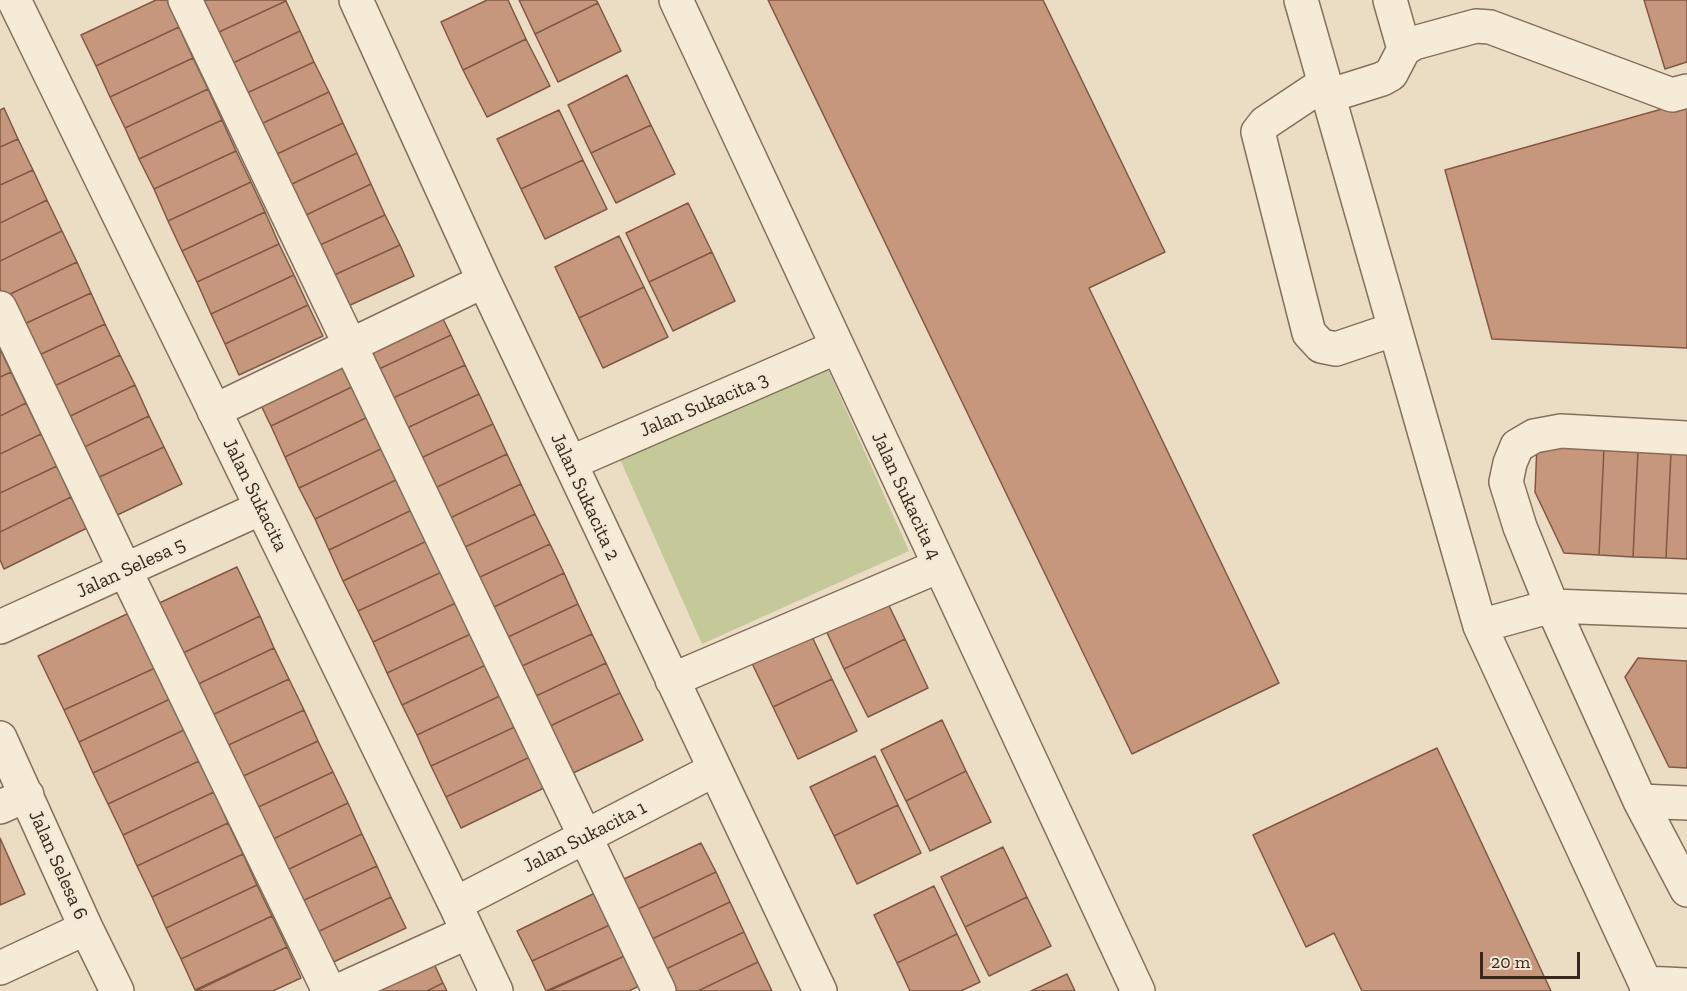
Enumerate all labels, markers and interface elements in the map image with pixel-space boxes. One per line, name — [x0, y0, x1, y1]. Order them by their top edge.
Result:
street label: Jalan Sukacita 3 — [636, 367, 772, 443]
street label: Jalan Sukacita 4 — [866, 428, 946, 564]
street label: Jalan Sukacita 2 — [545, 429, 625, 565]
street label: Jalan Sukacita — [217, 434, 293, 556]
street label: Jalan Selesa 5 — [73, 532, 189, 604]
street label: Jalan Sukacita 1 — [519, 796, 651, 878]
street label: Jalan Selesa 6 — [23, 806, 93, 924]
scale bar — [1483, 940, 1584, 978]
text: 20 m — [1491, 951, 1530, 973]

